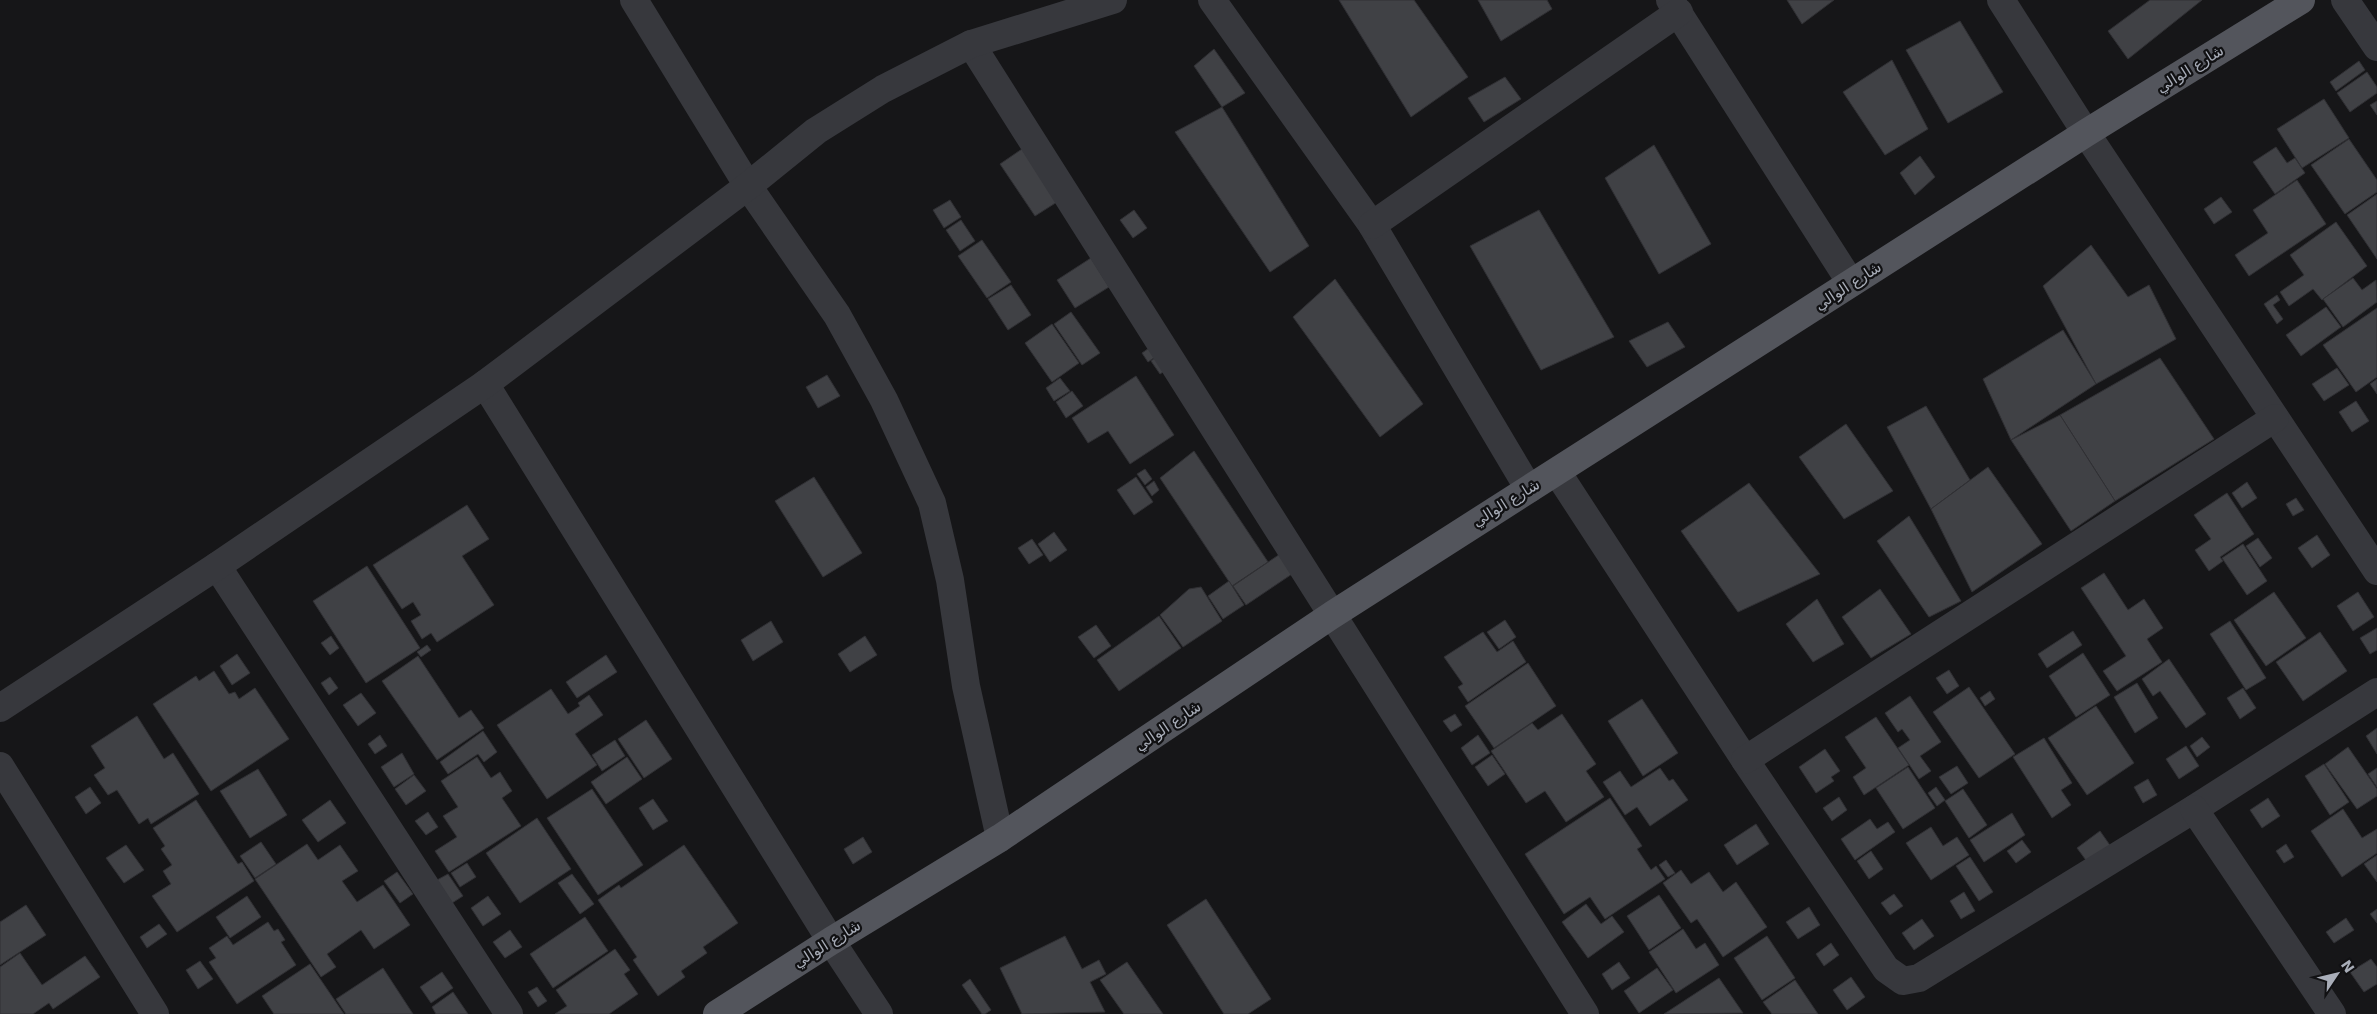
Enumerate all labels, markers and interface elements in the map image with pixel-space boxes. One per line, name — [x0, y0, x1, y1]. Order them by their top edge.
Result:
street label: شارع الوالي — [2153, 41, 2227, 98]
street label: شارع الوالي — [1811, 258, 1885, 315]
street label: شارع الوالي — [1469, 475, 1543, 532]
street label: شارع الوالي — [1132, 697, 1205, 755]
street label: شارع الوالي — [790, 916, 864, 973]
north arrow — [2312, 949, 2362, 999]
text: N — [2338, 957, 2358, 976]

